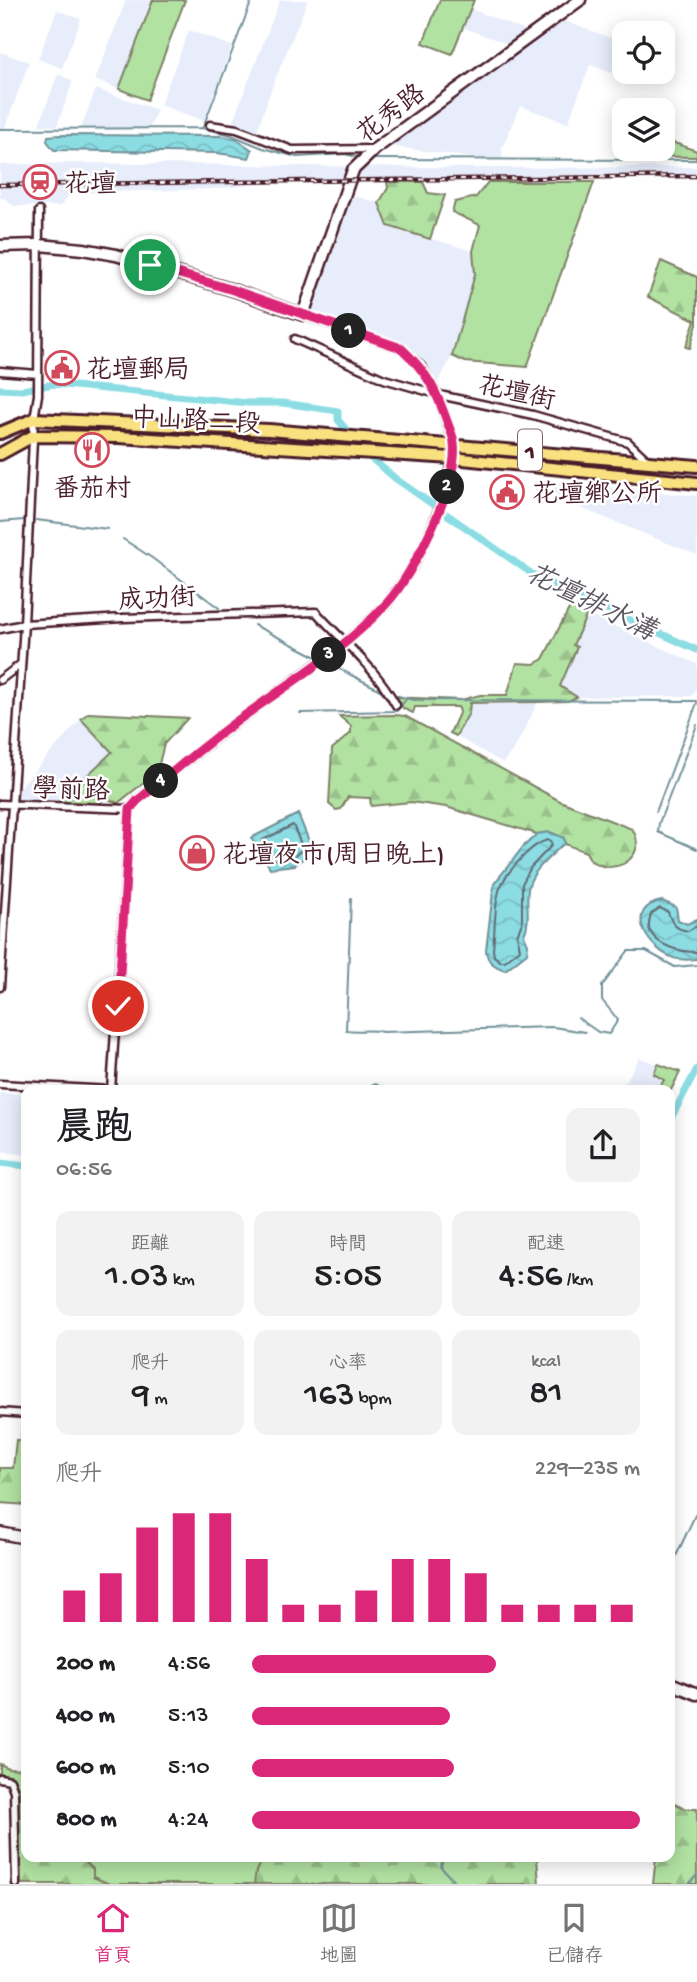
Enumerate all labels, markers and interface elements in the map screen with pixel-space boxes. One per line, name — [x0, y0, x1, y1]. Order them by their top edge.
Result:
map controls — [612, 21, 675, 161]
button: locate — [612, 21, 675, 84]
street label: 花秀路 — [351, 78, 433, 151]
button: layers — [612, 98, 675, 161]
station icon: 花壇 — [21, 163, 59, 201]
place label: 花壇 — [64, 169, 116, 202]
pin — [120, 235, 180, 295]
icon: arrive — [131, 246, 169, 284]
pin: 1 — [332, 314, 366, 348]
text: 1 — [345, 319, 352, 342]
public building icon: 花壇郵局 — [43, 349, 81, 387]
place label: 花壇郵局 — [86, 355, 190, 388]
street label: 花壇街 — [474, 370, 558, 419]
street label: 中山路二段 — [130, 403, 262, 442]
road number: 1 — [518, 430, 542, 471]
restaurant icon: 番茄村 — [73, 431, 111, 469]
pin: 2 — [430, 470, 464, 504]
public building icon: 花壇鄉公所 — [488, 473, 526, 511]
place label: 番茄村 — [53, 475, 131, 507]
text: 2 — [442, 475, 451, 498]
place label: 花壇鄉公所 — [532, 479, 662, 512]
water label: 花壇排水溝 — [520, 558, 662, 650]
street label: 成功街 — [117, 582, 197, 619]
pin: 3 — [312, 638, 346, 672]
text: 3 — [324, 643, 333, 666]
pin: 4 — [144, 764, 178, 798]
text: 4 — [156, 769, 165, 792]
street label: 學前路 — [31, 774, 110, 809]
shop icon: 花壇夜市(周日晚上) — [178, 834, 216, 872]
place label: 花壇夜市(周日晚上) — [222, 840, 445, 873]
pin — [88, 976, 148, 1036]
icon: check — [99, 987, 137, 1025]
button: share — [566, 1108, 640, 1182]
text: 晨跑 — [56, 1109, 132, 1153]
text: 06:56 — [56, 1157, 112, 1184]
text: 距離 — [131, 1234, 169, 1257]
text: 時間 — [329, 1234, 367, 1257]
text: 配速 — [527, 1234, 565, 1257]
text: 1.03 — [105, 1257, 168, 1298]
text: 5:05 — [314, 1257, 382, 1298]
text: 4:56 — [499, 1257, 562, 1298]
text: km — [168, 1269, 195, 1292]
text: /km — [562, 1269, 593, 1292]
text: kcal — [531, 1351, 561, 1374]
text: 爬升 — [131, 1353, 169, 1376]
text: 心率 — [329, 1353, 367, 1376]
text: 81 — [529, 1374, 563, 1415]
text: 9 — [132, 1376, 150, 1417]
text: 163 — [304, 1376, 354, 1417]
text: m — [150, 1388, 168, 1411]
text: bpm — [354, 1388, 392, 1411]
text: 229–235 m — [535, 1456, 640, 1483]
text: 爬升 — [56, 1462, 102, 1489]
text: 200 m — [56, 1651, 115, 1678]
text: 4:56 — [168, 1651, 210, 1678]
text: 400 m — [56, 1703, 115, 1730]
text: 5:13 — [168, 1703, 209, 1730]
text: 600 m — [56, 1755, 116, 1782]
text: 5:10 — [168, 1755, 210, 1782]
text: 800 m — [56, 1807, 117, 1834]
text: 4:24 — [168, 1807, 208, 1834]
tab: 首頁 — [94, 1899, 132, 1969]
tab: 地圖 — [320, 1899, 358, 1969]
tab: 已儲存 — [546, 1899, 603, 1969]

